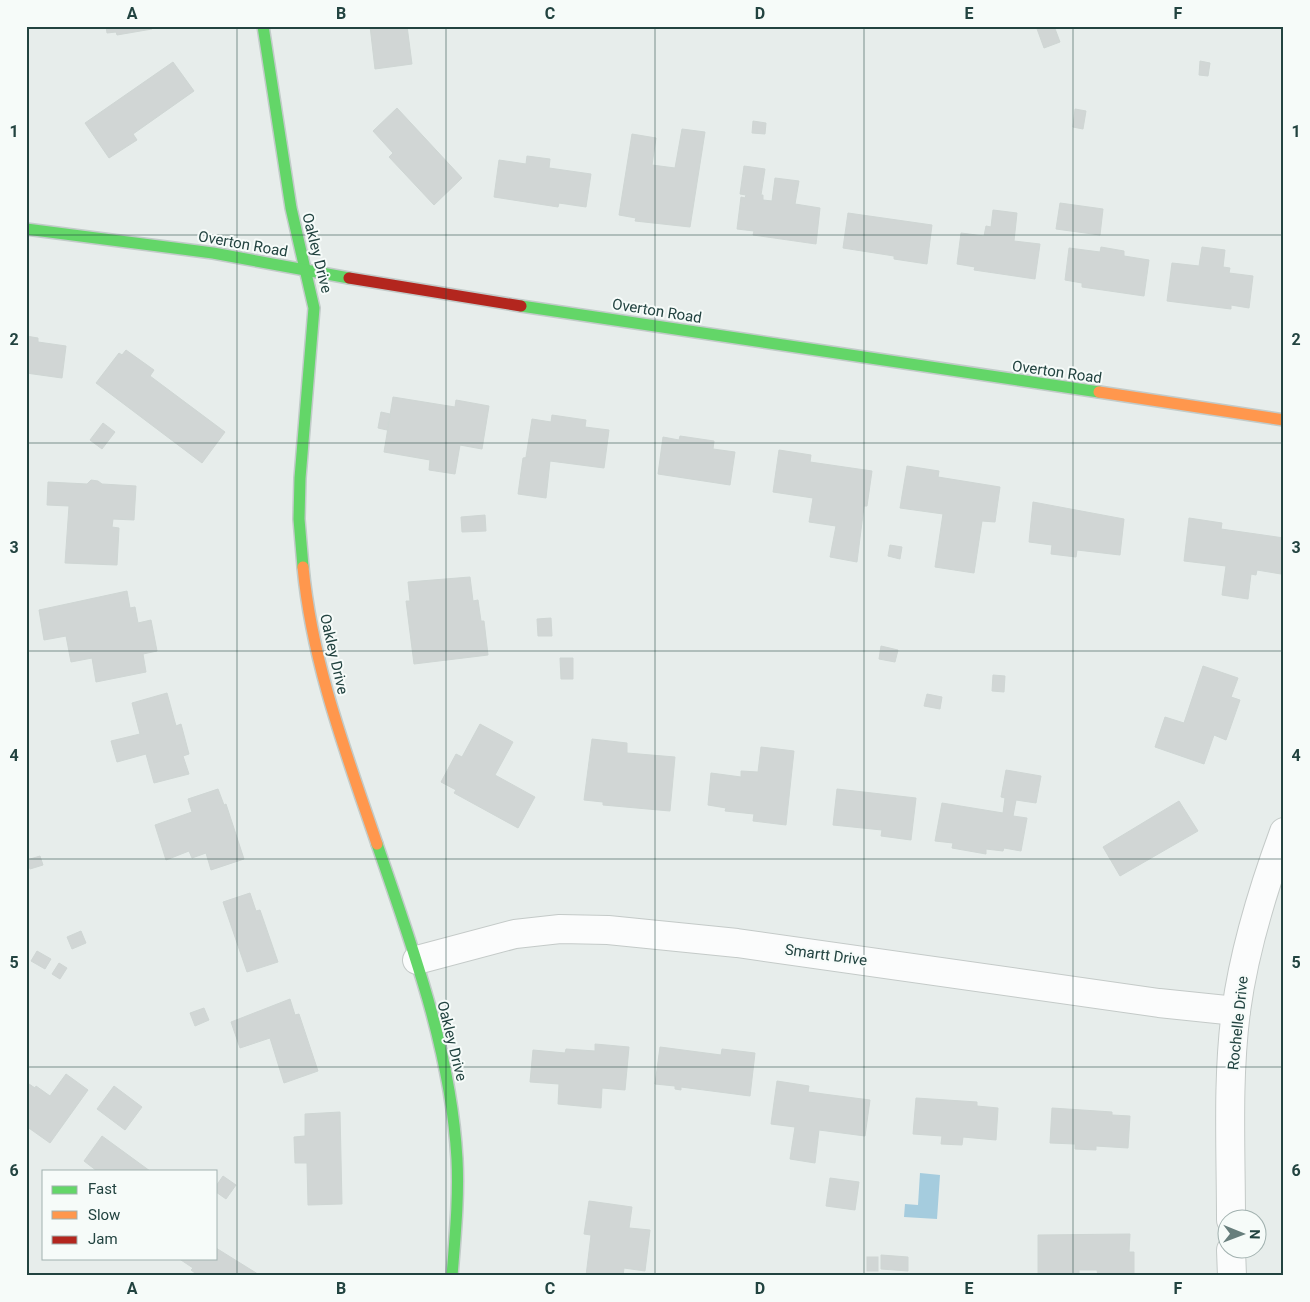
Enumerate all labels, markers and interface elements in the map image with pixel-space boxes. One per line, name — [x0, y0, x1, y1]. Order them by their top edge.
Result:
text: A — [127, 4, 138, 23]
text: B — [336, 4, 346, 23]
text: C — [545, 4, 555, 23]
text: D — [755, 4, 765, 23]
text: E — [965, 4, 974, 23]
text: F — [1174, 4, 1183, 23]
text: 1 — [9, 122, 19, 141]
text: 1 — [1291, 122, 1301, 141]
street label: Oakley Drive — [298, 211, 336, 295]
street label: Overton Road — [197, 227, 289, 261]
street label: Overton Road — [611, 295, 703, 327]
text: 2 — [9, 330, 19, 349]
text: 2 — [1291, 330, 1301, 349]
street label: Overton Road — [1011, 357, 1103, 387]
text: 3 — [9, 538, 19, 557]
text: 3 — [1291, 538, 1301, 557]
street label: Oakley Drive — [316, 612, 352, 696]
text: 4 — [9, 746, 19, 765]
text: 4 — [1291, 746, 1301, 765]
street label: Smartt Drive — [784, 940, 868, 970]
text: 5 — [9, 953, 19, 972]
text: 5 — [1291, 953, 1301, 972]
street label: Rochelle Drive — [1224, 975, 1252, 1071]
street label: Oakley Drive — [433, 999, 471, 1083]
text: 6 — [9, 1161, 19, 1180]
text: 6 — [1291, 1161, 1301, 1180]
legend — [42, 1170, 218, 1260]
text: Fast — [88, 1180, 117, 1198]
text: Slow — [88, 1206, 120, 1224]
north arrow — [1218, 1210, 1268, 1260]
text: N — [1247, 1229, 1263, 1239]
text: Jam — [88, 1230, 118, 1248]
text: A — [127, 1279, 138, 1298]
text: B — [336, 1279, 346, 1298]
text: C — [545, 1279, 555, 1298]
text: D — [755, 1279, 765, 1298]
text: E — [965, 1279, 974, 1298]
text: F — [1174, 1279, 1183, 1298]

